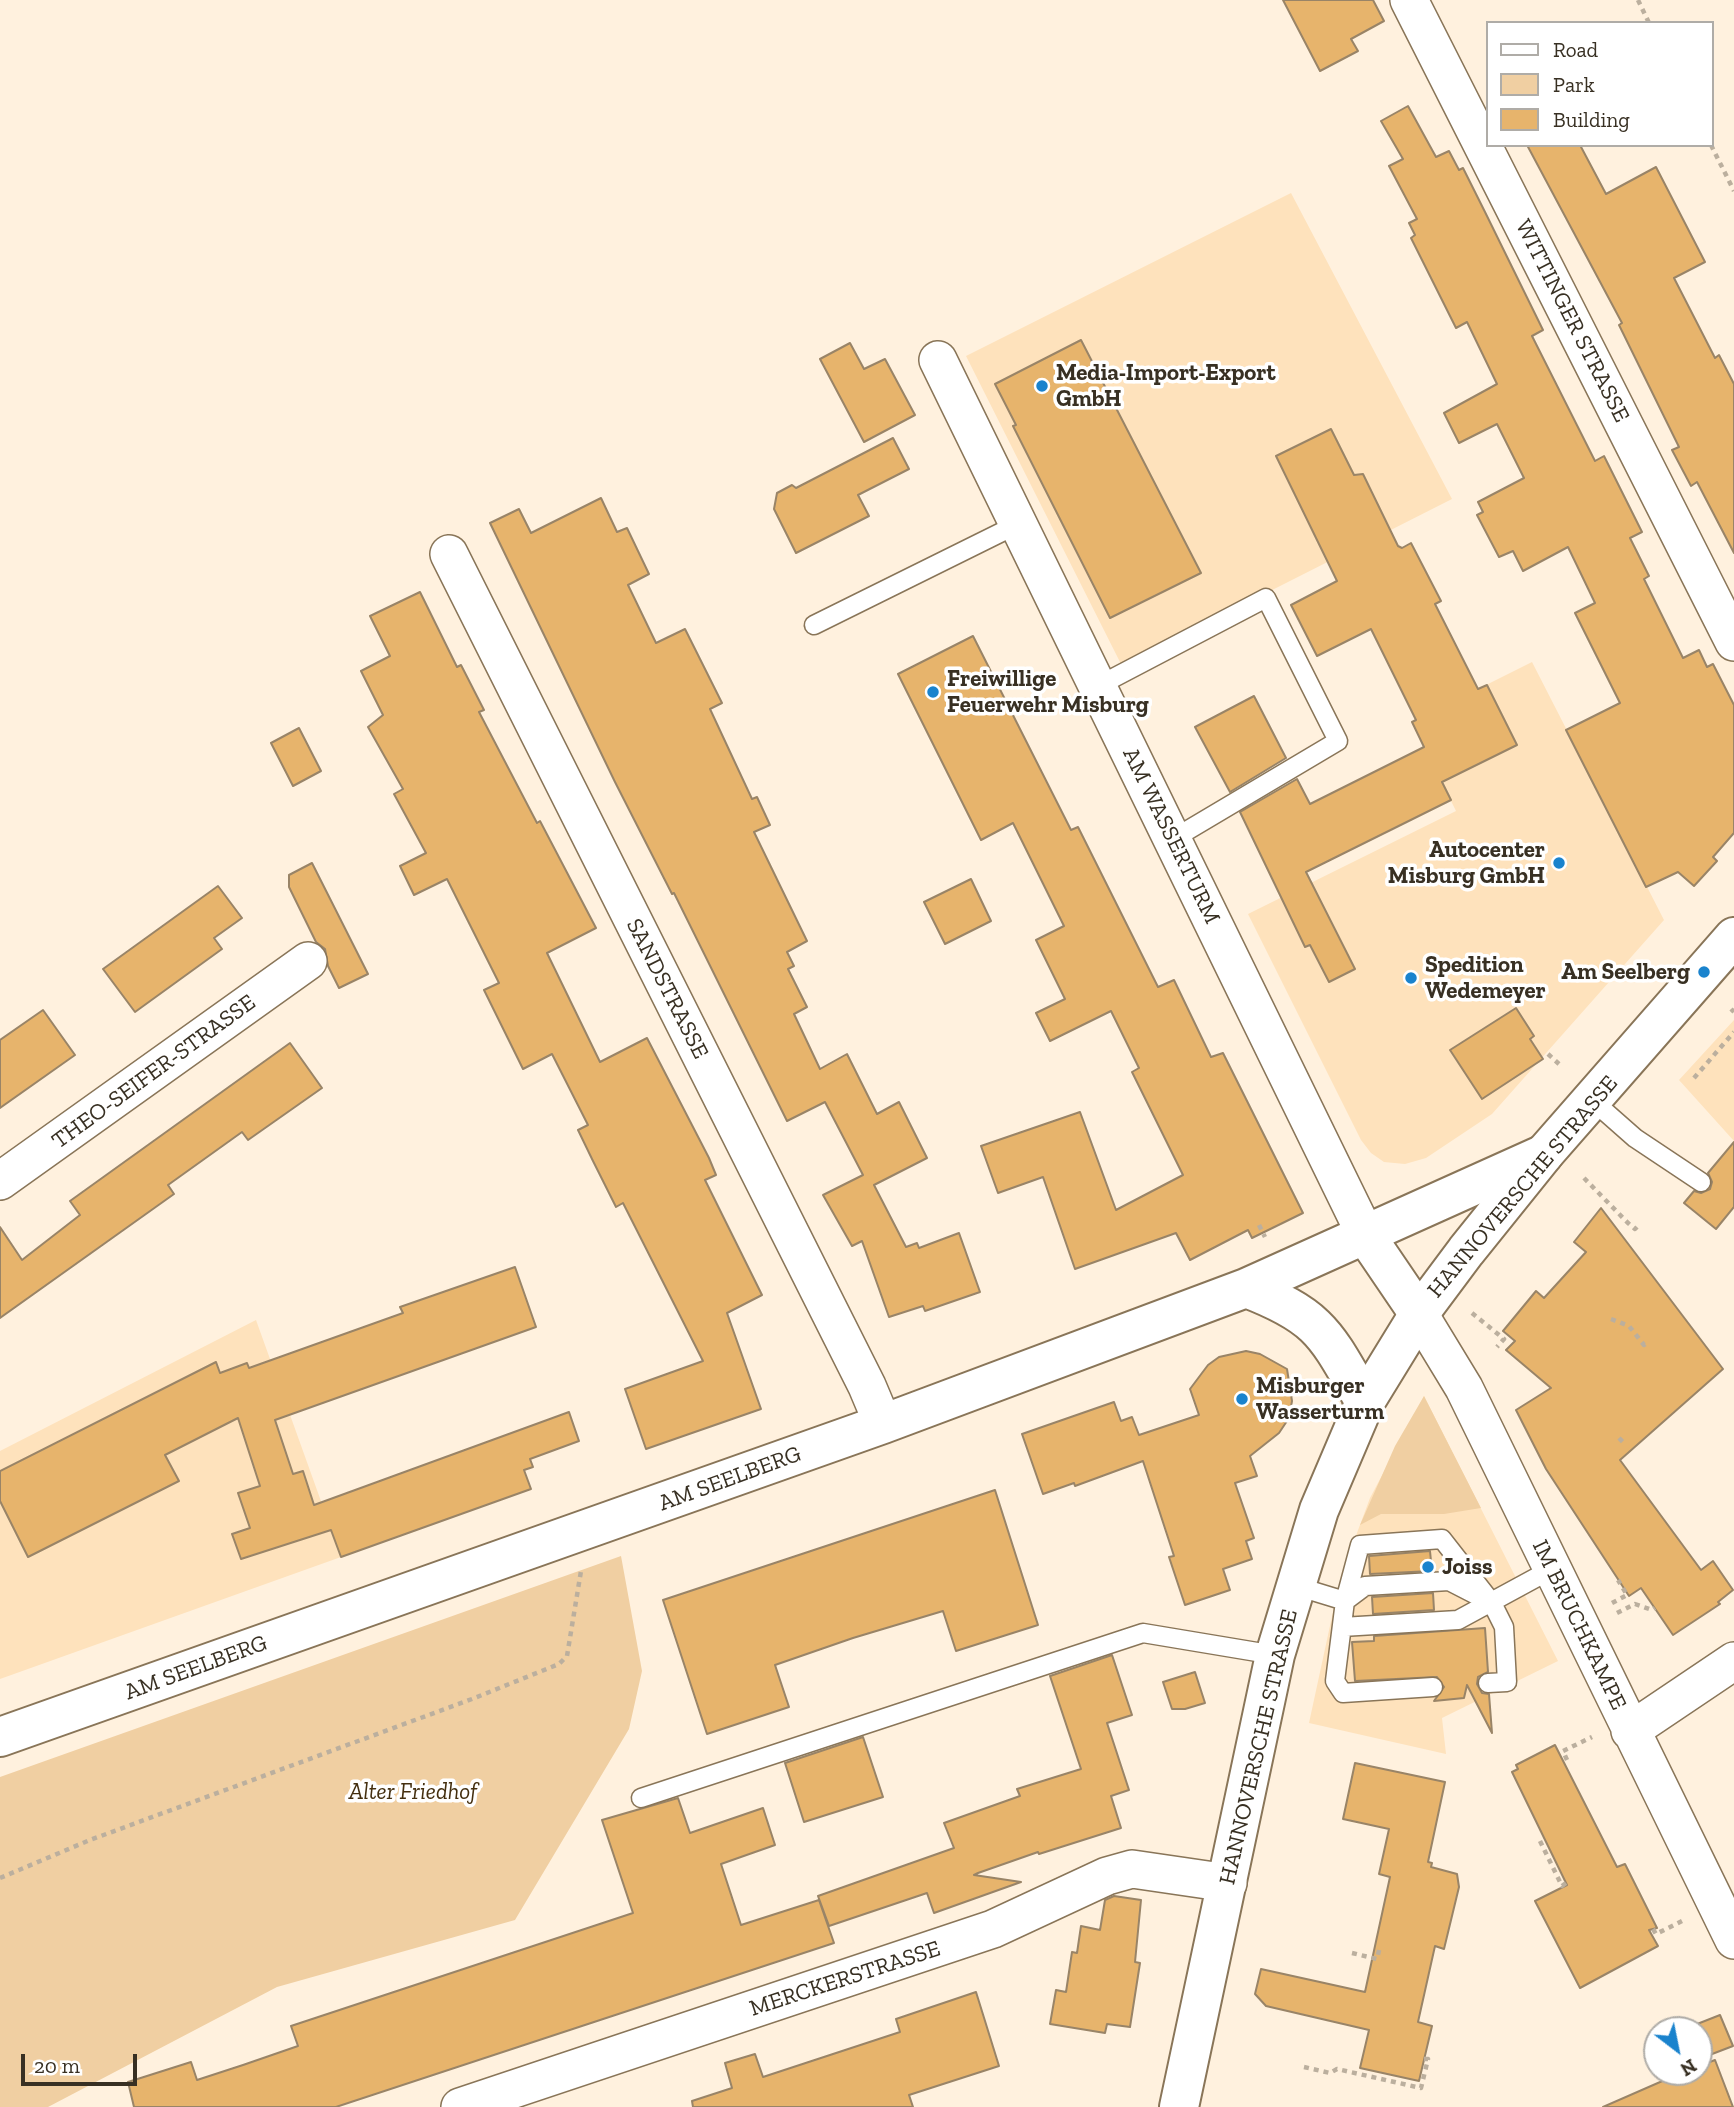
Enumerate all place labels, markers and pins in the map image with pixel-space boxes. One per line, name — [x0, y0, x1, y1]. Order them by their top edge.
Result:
place label: Media-Import-Export GmbH — [1056, 359, 1276, 413]
marker: Media-Import-Export GmbH — [1034, 378, 1050, 394]
place label: Freiwillige Feuerwehr Misburg — [947, 665, 1149, 719]
marker: Freiwillige Feuerwehr Misburg — [925, 684, 941, 700]
place label: Autocenter Misburg GmbH — [1388, 836, 1545, 890]
marker: Autocenter Misburg GmbH — [1551, 855, 1567, 871]
place label: Spedition Wedemeyer — [1425, 951, 1546, 1005]
place label: Am Seelberg — [1561, 958, 1690, 986]
marker: Am Seelberg — [1696, 964, 1712, 980]
marker: Spedition Wedemeyer — [1403, 970, 1419, 986]
place label: Misburger Wasserturm — [1256, 1372, 1384, 1426]
marker: Misburger Wasserturm — [1234, 1391, 1250, 1407]
place label: Joiss — [1442, 1553, 1493, 1581]
marker: Joiss — [1420, 1559, 1436, 1575]

